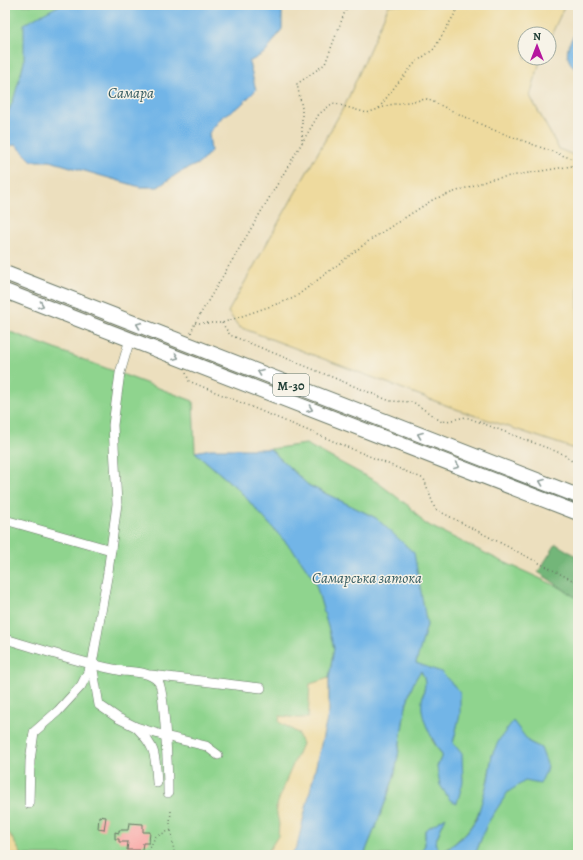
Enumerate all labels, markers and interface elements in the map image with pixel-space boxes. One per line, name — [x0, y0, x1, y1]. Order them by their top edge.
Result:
north arrow — [517, 26, 557, 66]
text: N — [533, 29, 541, 44]
water label: Самара — [108, 83, 154, 103]
one-way arrow — [38, 300, 45, 308]
one-way arrow — [135, 322, 142, 330]
one-way arrow — [172, 352, 179, 360]
one-way arrow — [257, 369, 264, 377]
road number: М-30 — [273, 374, 309, 396]
one-way arrow — [305, 404, 313, 412]
one-way arrow — [417, 431, 424, 439]
one-way arrow — [454, 462, 461, 470]
one-way arrow — [538, 478, 545, 486]
water label: Самарська затока — [312, 568, 422, 588]

